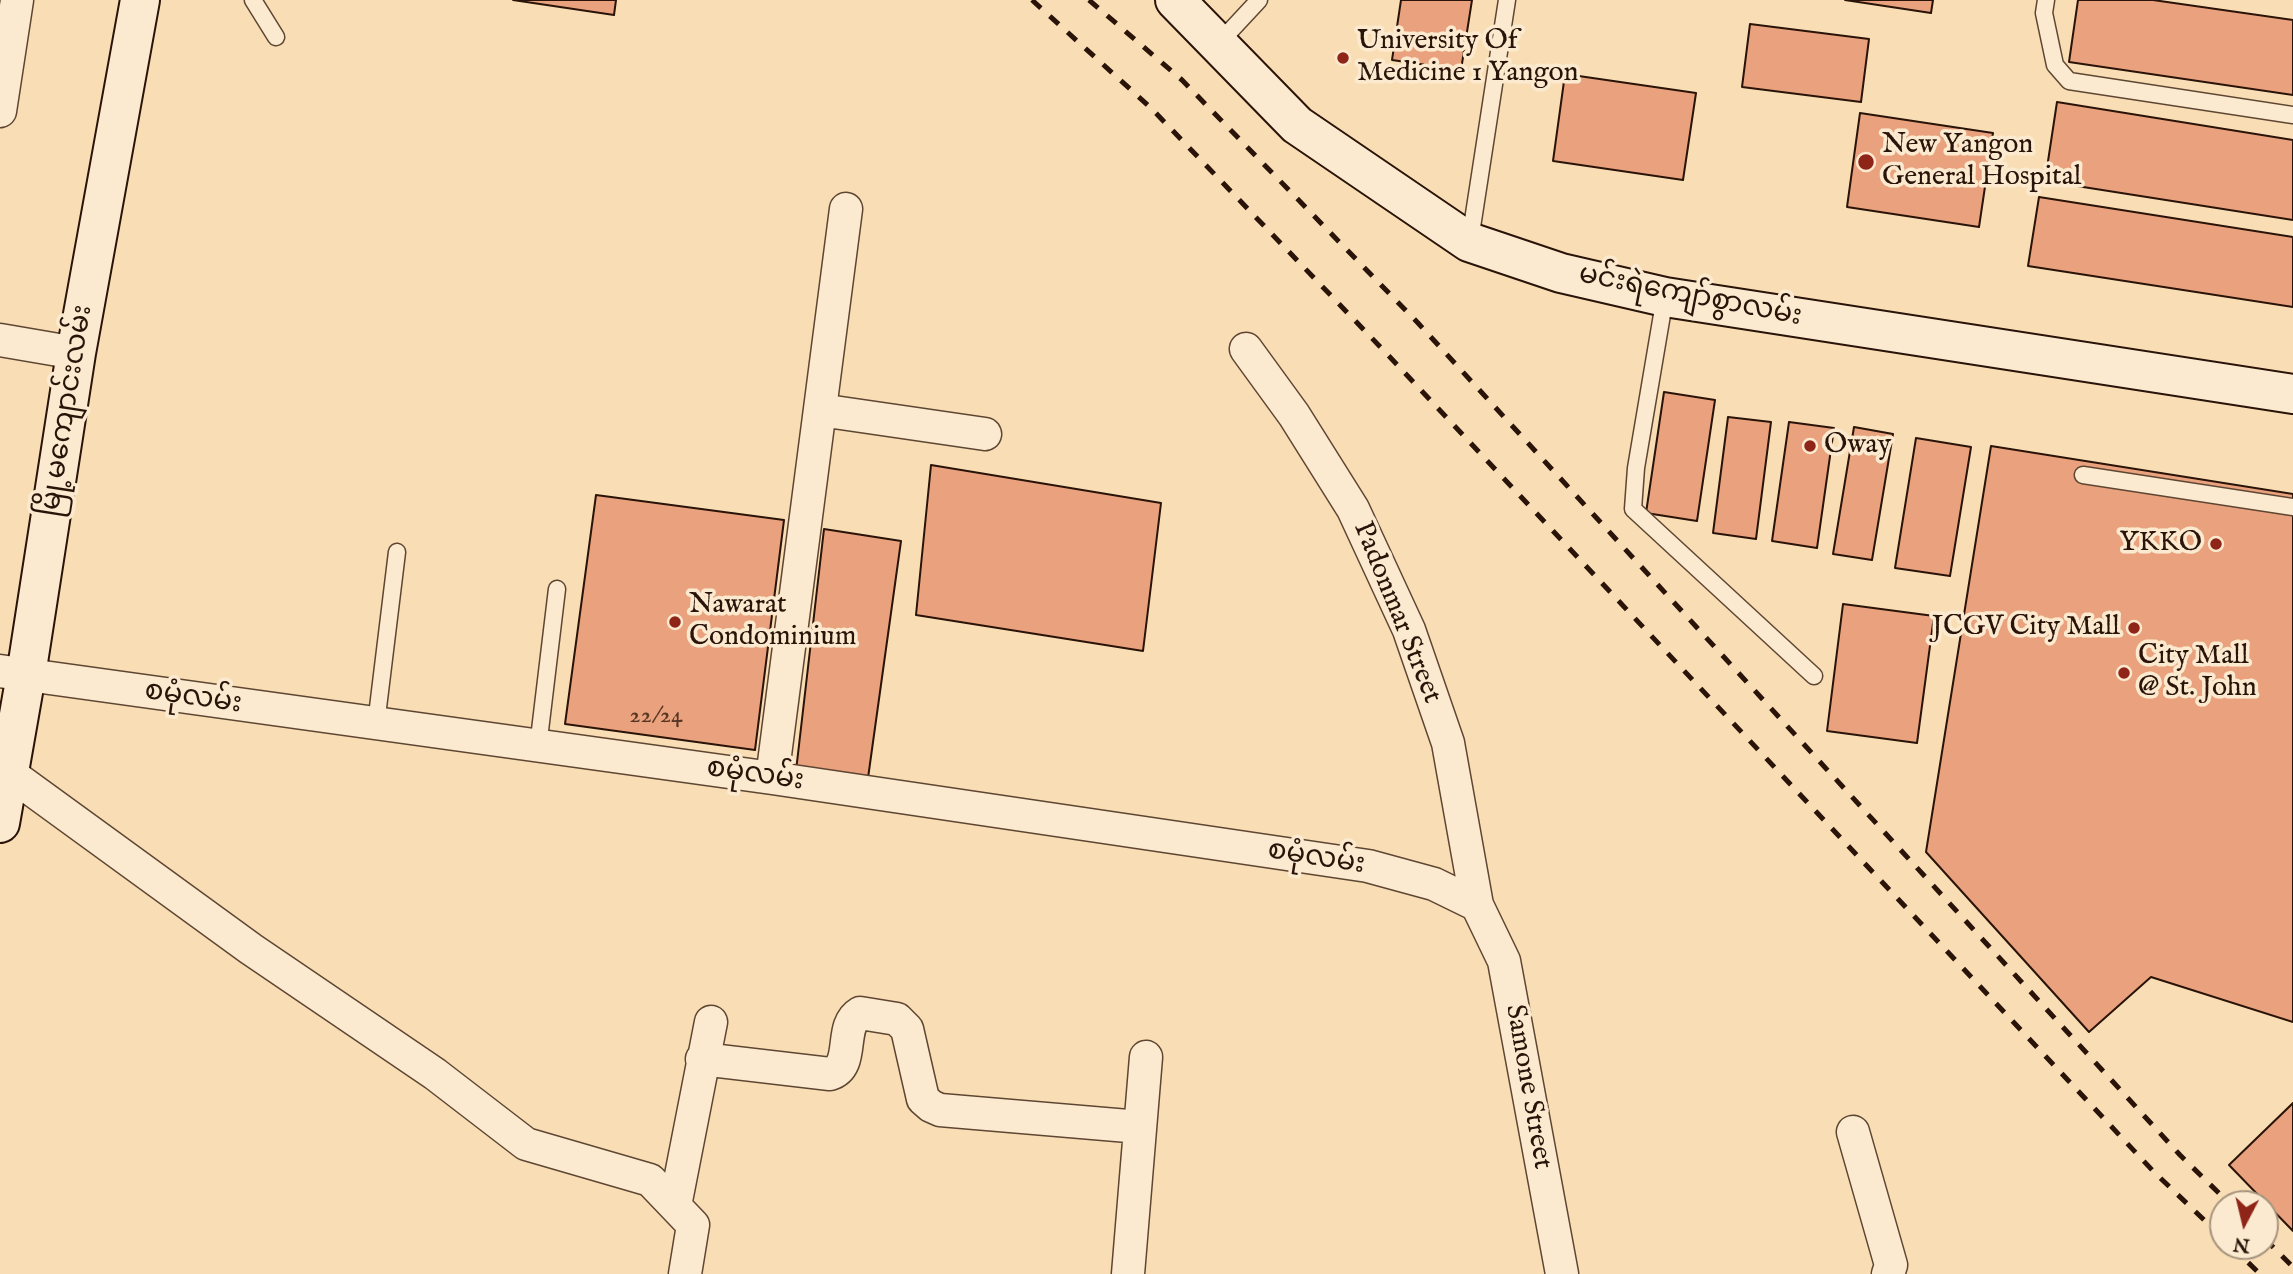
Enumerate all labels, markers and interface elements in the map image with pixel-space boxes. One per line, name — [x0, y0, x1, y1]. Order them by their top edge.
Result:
place label: University Of Medicine 1 Yangon — [1357, 25, 1578, 91]
marker: University Of Medicine 1 Yangon — [1335, 50, 1351, 66]
place label: New Yangon General Hospital — [1882, 129, 2081, 195]
marker: New Yangon General Hospital — [1856, 152, 1876, 172]
street label: မင်းရဲကျော်စွာလမ်း — [1576, 259, 1804, 335]
street label: မြို့မကျောင်းလမ်း — [35, 303, 101, 519]
place label: Oway — [1824, 429, 1891, 463]
marker: Oway — [1802, 438, 1818, 454]
street label: Padonmar Street — [1344, 517, 1448, 709]
place label: YKKO — [2119, 527, 2202, 561]
marker: YKKO — [2208, 536, 2224, 552]
place label: Nawarat Condominium — [689, 589, 856, 655]
place label: JCGV City Mall — [1932, 611, 2120, 645]
marker: Nawarat Condominium — [667, 614, 683, 630]
marker: JCGV City Mall — [2126, 620, 2142, 636]
place label: City Mall @ St. John — [2138, 640, 2257, 706]
marker: City Mall @ St. John — [2116, 665, 2132, 681]
street label: စမုံလမ်း — [142, 676, 244, 722]
house number: 22/24 — [629, 703, 683, 731]
street label: စမုံလမ်း — [704, 753, 806, 799]
street label: စမုံလမ်း — [1265, 835, 1367, 883]
street label: Samone Street — [1496, 1002, 1558, 1172]
north arrow — [2209, 1190, 2279, 1260]
text: N — [2232, 1231, 2251, 1257]

